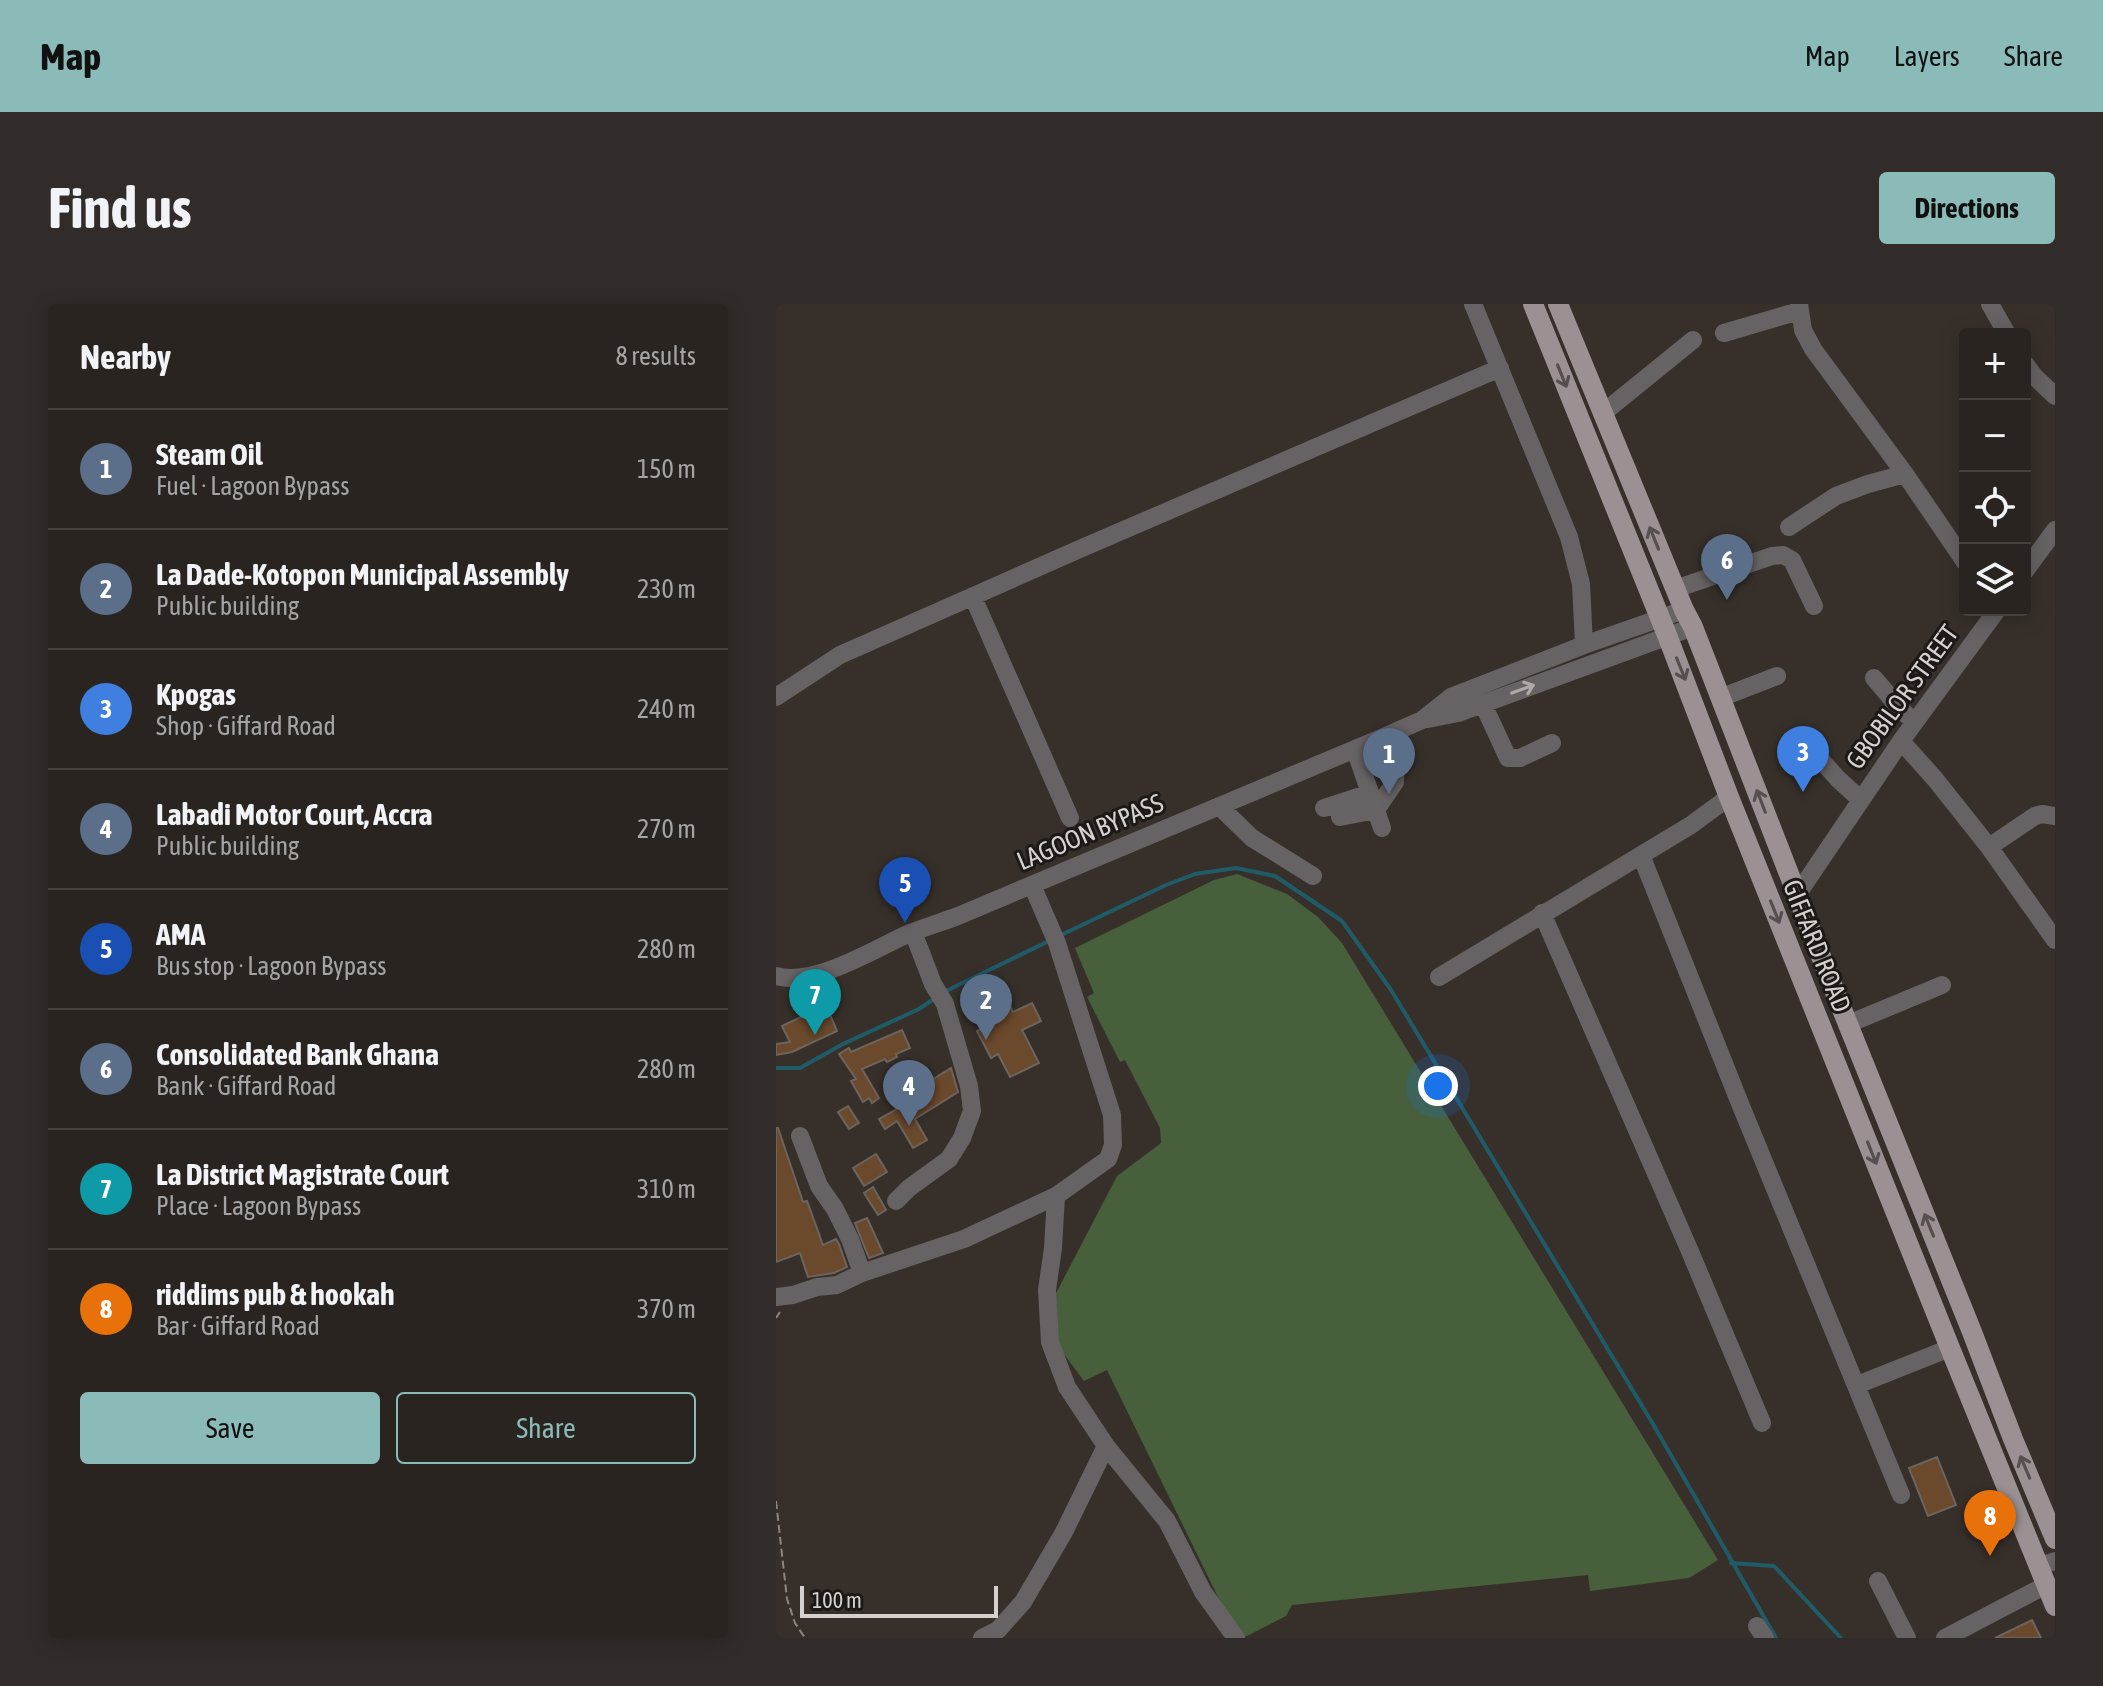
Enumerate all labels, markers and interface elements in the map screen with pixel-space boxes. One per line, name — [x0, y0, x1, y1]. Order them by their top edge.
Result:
text: Map — [40, 35, 101, 78]
text: Map — [1805, 40, 1850, 72]
text: Layers — [1894, 40, 1960, 72]
text: Share — [2004, 40, 2063, 72]
button: Directions — [1879, 172, 2055, 244]
text: Find us — [48, 176, 192, 240]
map controls — [1959, 328, 2031, 616]
button: + — [1959, 328, 2031, 400]
text: Nearby — [80, 337, 171, 376]
text: 8 results — [615, 341, 696, 371]
one-way arrow — [1556, 363, 1571, 388]
button: − — [1959, 400, 2031, 472]
text: Steam Oil — [156, 437, 263, 471]
text: 1 — [100, 454, 112, 484]
text: 150 m — [637, 454, 696, 484]
text: Fuel · Lagoon Bypass — [156, 471, 349, 501]
button: locate — [1959, 472, 2031, 544]
one-way arrow — [1646, 526, 1661, 550]
pin: 6 — [1701, 534, 1753, 600]
button: layers — [1959, 544, 2031, 616]
text: La Dade-Kotopon Municipal Assembly — [156, 557, 569, 591]
text: 2 — [100, 574, 112, 604]
text: 230 m — [637, 574, 696, 604]
text: Public building — [156, 591, 299, 621]
street label: GBOBILOR STREET — [1840, 619, 1965, 775]
one-way arrow — [1675, 656, 1689, 681]
text: Kpogas — [156, 677, 236, 711]
one-way arrow — [1510, 681, 1535, 695]
text: 3 — [100, 694, 112, 724]
text: 240 m — [637, 694, 696, 724]
text: Shop · Giffard Road — [156, 711, 336, 741]
pin: 3 — [1777, 726, 1829, 792]
pin: 1 — [1363, 728, 1415, 794]
street label: LAGOON BYPASS — [1012, 788, 1168, 876]
one-way arrow — [1752, 789, 1767, 814]
text: Labadi Motor Court, Accra — [156, 797, 432, 831]
text: 4 — [100, 814, 112, 844]
text: 270 m — [637, 814, 696, 844]
text: Public building — [156, 831, 299, 861]
pin: 5 — [879, 857, 931, 923]
street label: GIFFARD ROAD — [1777, 876, 1857, 1016]
one-way arrow — [1769, 899, 1784, 923]
text: AMA — [156, 917, 206, 951]
text: 5 — [100, 934, 112, 964]
text: 280 m — [637, 934, 696, 964]
text: Bus stop · Lagoon Bypass — [156, 951, 387, 981]
pin: 7 — [789, 969, 841, 1035]
pin: 2 — [960, 974, 1012, 1040]
text: Consolidated Bank Ghana — [156, 1037, 439, 1071]
text: 6 — [100, 1054, 112, 1084]
text: 280 m — [637, 1054, 696, 1084]
pin: 4 — [883, 1060, 935, 1126]
your location — [1418, 1066, 1458, 1106]
text: Bank · Giffard Road — [156, 1071, 336, 1101]
one-way arrow — [1866, 1140, 1880, 1165]
text: La District Magistrate Court — [156, 1157, 449, 1191]
text: 7 — [100, 1174, 112, 1204]
text: 310 m — [637, 1174, 696, 1204]
text: Place · Lagoon Bypass — [156, 1191, 361, 1221]
one-way arrow — [1920, 1213, 1935, 1238]
text: riddims pub & hookah — [156, 1277, 395, 1311]
text: 8 — [100, 1294, 112, 1324]
text: 370 m — [637, 1294, 696, 1324]
text: Bar · Giffard Road — [156, 1311, 320, 1341]
button: Save — [80, 1392, 380, 1464]
button: Share — [396, 1392, 696, 1464]
one-way arrow — [2016, 1455, 2031, 1480]
pin: 8 — [1964, 1490, 2016, 1556]
scale bar — [800, 1582, 998, 1618]
text: 100 m — [812, 1587, 862, 1613]

